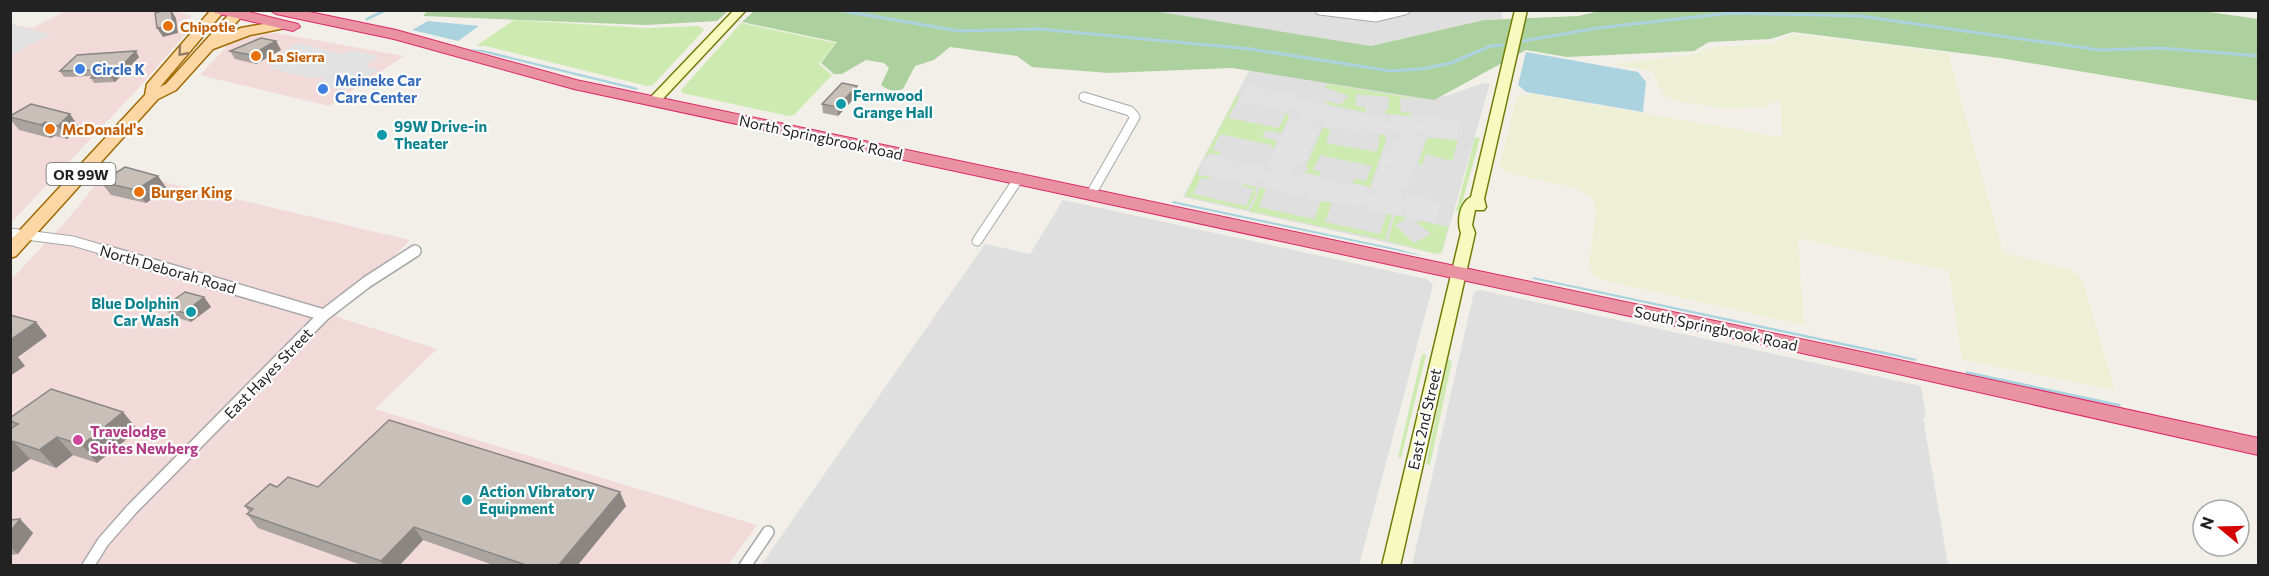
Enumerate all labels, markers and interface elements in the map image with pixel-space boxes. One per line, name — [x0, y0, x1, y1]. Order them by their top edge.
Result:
place label: Chipotle — [180, 18, 235, 35]
marker: Chipotle — [161, 19, 175, 33]
one-way arrow — [179, 46, 190, 57]
place label: La Sierra — [268, 48, 325, 65]
marker: La Sierra — [249, 49, 263, 63]
place label: Circle K — [92, 60, 146, 78]
marker: Circle K — [73, 62, 87, 76]
place label: Meineke Car Care Center — [335, 71, 421, 106]
marker: Meineke Car Care Center — [316, 82, 330, 96]
place label: Fernwood Grange Hall — [853, 86, 933, 121]
marker: Fernwood Grange Hall — [834, 97, 848, 111]
street label: North Springbrook Road — [738, 111, 904, 163]
place label: 99W Drive-in Theater — [394, 117, 487, 152]
place label: McDonald's — [62, 120, 143, 138]
marker: McDonald's — [43, 122, 57, 136]
marker: 99W Drive-in Theater — [375, 128, 389, 142]
road number: OR 99W — [46, 163, 116, 185]
place label: Burger King — [151, 183, 232, 201]
marker: Burger King — [132, 185, 146, 199]
street label: North Deborah Road — [98, 241, 238, 297]
place label: Blue Dolphin Car Wash — [91, 294, 179, 329]
street label: South Springbrook Road — [1633, 302, 1799, 354]
marker: Blue Dolphin Car Wash — [184, 305, 198, 319]
street label: East Hayes Street — [220, 324, 316, 422]
street label: East 2nd Street — [1404, 367, 1444, 471]
place label: Travelodge Suites Newberg — [90, 422, 198, 457]
marker: Travelodge Suites Newberg — [71, 433, 85, 447]
place label: Action Vibratory Equipment — [479, 482, 596, 517]
marker: Action Vibratory Equipment — [460, 493, 474, 507]
north arrow — [2191, 498, 2251, 558]
text: N — [2195, 514, 2217, 532]

